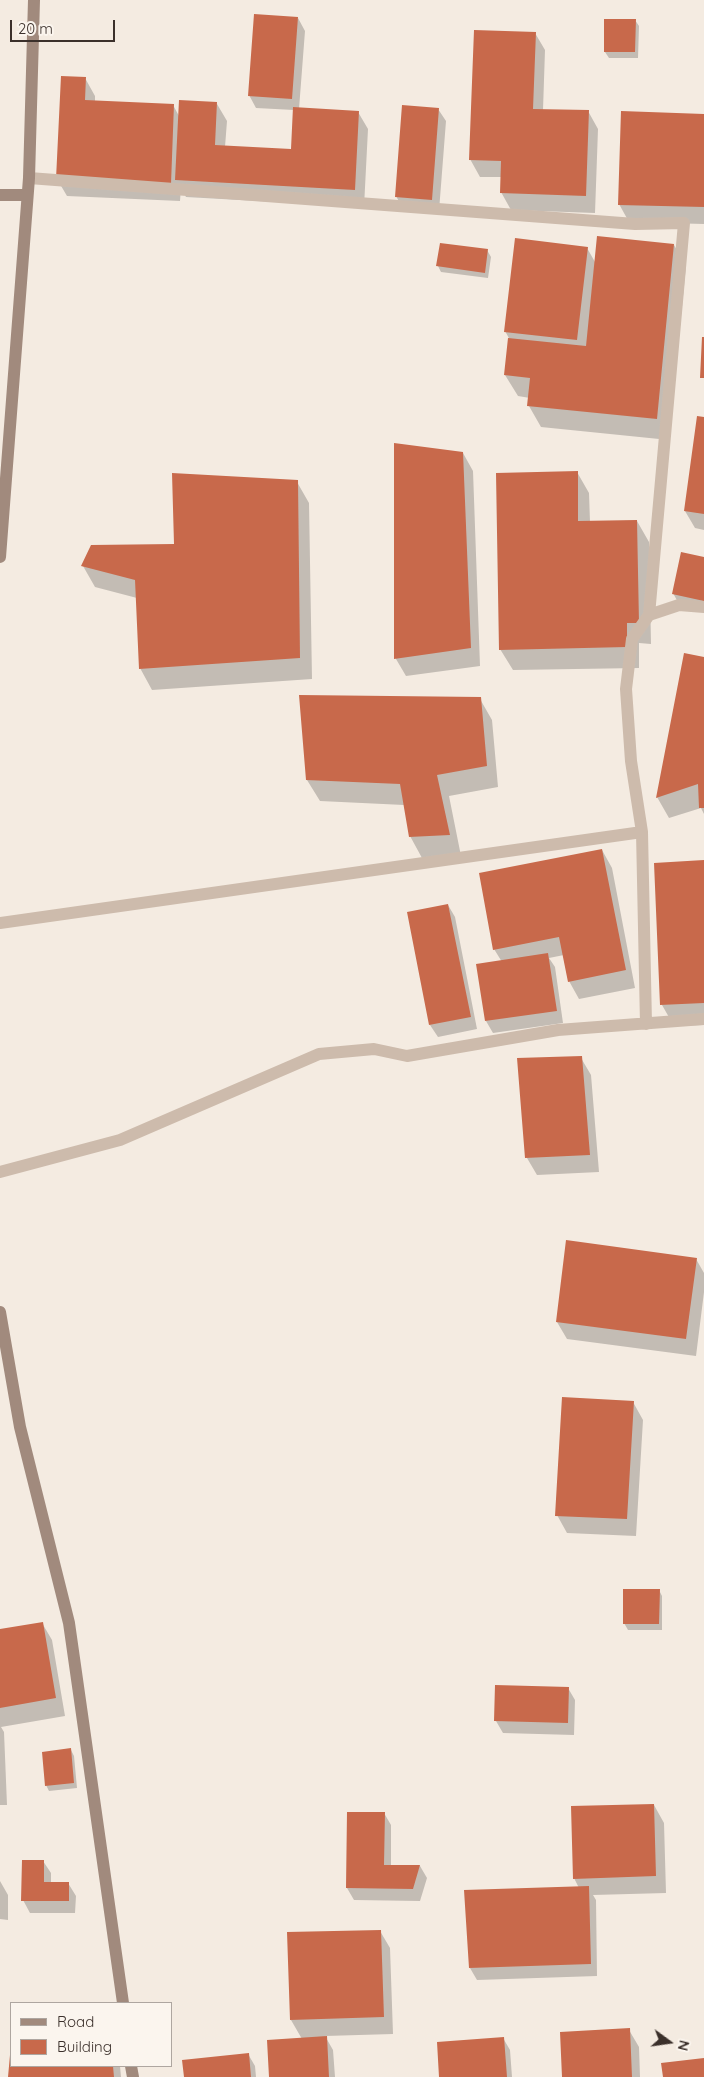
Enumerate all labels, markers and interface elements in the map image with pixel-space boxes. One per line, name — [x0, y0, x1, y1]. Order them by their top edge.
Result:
scale bar — [12, 10, 118, 42]
text: 20 m — [18, 19, 53, 38]
legend — [10, 2002, 172, 2067]
text: Road — [57, 2012, 94, 2031]
north arrow — [644, 2017, 694, 2067]
text: Building — [57, 2037, 112, 2056]
text: N — [674, 2038, 694, 2053]

